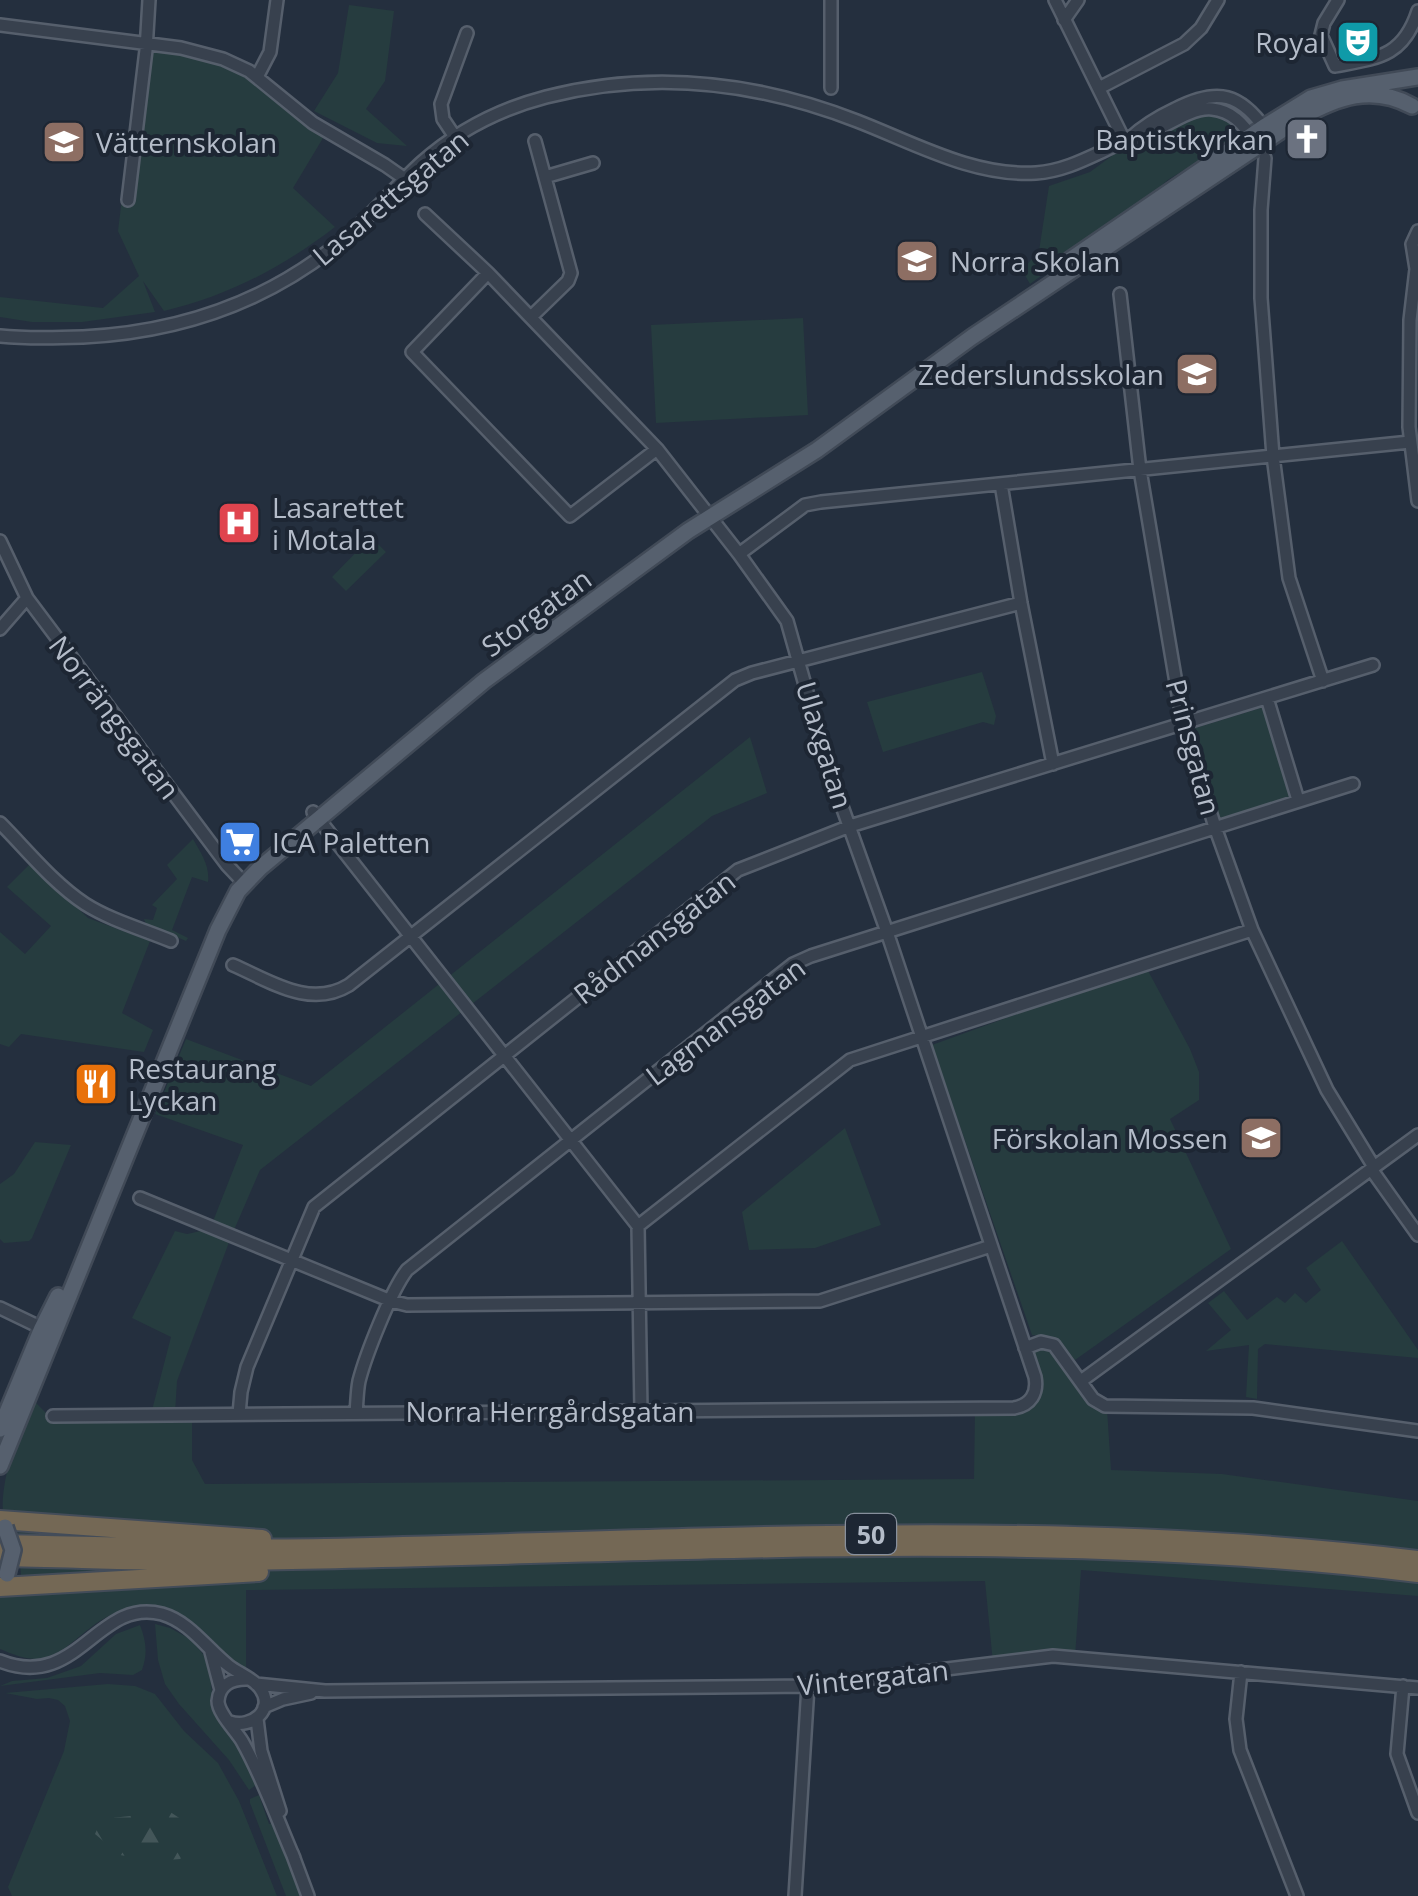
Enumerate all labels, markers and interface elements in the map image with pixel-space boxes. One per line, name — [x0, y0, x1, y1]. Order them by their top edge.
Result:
theatre icon: Royal — [1335, 19, 1381, 65]
place label: Royal — [1255, 23, 1326, 61]
church icon: Baptistkyrkan — [1284, 116, 1330, 162]
school or university icon: Vätternskolan — [41, 119, 87, 165]
street label: Lasarettsgatan — [304, 120, 476, 274]
place label: Baptistkyrkan — [1095, 120, 1274, 158]
place label: Vätternskolan — [96, 123, 277, 161]
school or university icon: Norra Skolan — [894, 238, 940, 284]
place label: Norra Skolan — [950, 242, 1120, 280]
school or university icon: Zederslundsskolan — [1174, 351, 1220, 397]
place label: Zederslundsskolan — [918, 355, 1164, 393]
place label: Lasarettet i Motala — [272, 488, 404, 558]
hospital icon: Lasarettet i Motala — [216, 500, 262, 546]
street label: Storgatan — [473, 559, 599, 665]
street label: Norrängsgatan — [41, 627, 189, 807]
street label: Prinsgatan — [1158, 675, 1230, 819]
street label: Ulaxgatan — [788, 677, 862, 813]
supermarket icon: ICA Paletten — [217, 819, 263, 865]
place label: ICA Paletten — [272, 823, 430, 861]
street label: Rådmansgatan — [565, 862, 743, 1012]
street label: Lagmansgatan — [637, 948, 813, 1094]
place label: Restaurang Lyckan — [128, 1049, 276, 1119]
restaurant icon: Restaurang Lyckan — [73, 1061, 119, 1107]
school or university icon: Förskolan Mossen — [1238, 1115, 1284, 1161]
place label: Förskolan Mossen — [992, 1119, 1228, 1157]
street label: Norra Herrgårdsgatan — [405, 1392, 695, 1430]
road number: 50 — [846, 1514, 896, 1554]
street label: Vintergatan — [796, 1650, 950, 1704]

